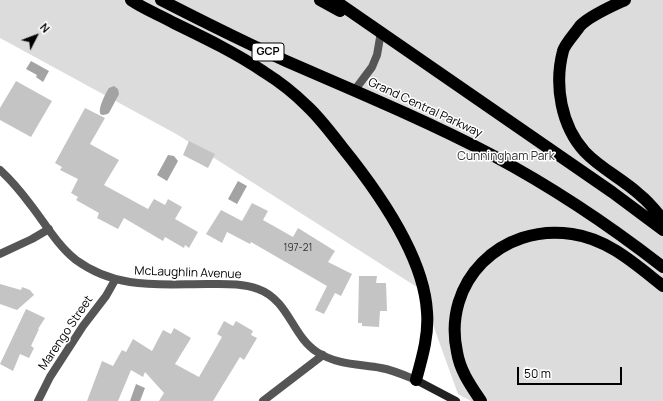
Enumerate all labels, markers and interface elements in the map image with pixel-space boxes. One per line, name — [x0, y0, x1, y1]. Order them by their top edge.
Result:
north arrow — [16, 16, 56, 56]
text: N — [37, 20, 54, 36]
road number: GCP — [252, 43, 284, 61]
street label: Grand Central Parkway — [366, 75, 484, 141]
park label: Cunningham Park — [457, 150, 555, 164]
house number: 197-21 — [284, 242, 312, 254]
street label: McLaughlin Avenue — [134, 264, 242, 282]
street label: Marengo Street — [36, 293, 96, 373]
scale bar — [519, 359, 624, 385]
text: 50 m — [524, 365, 551, 382]

